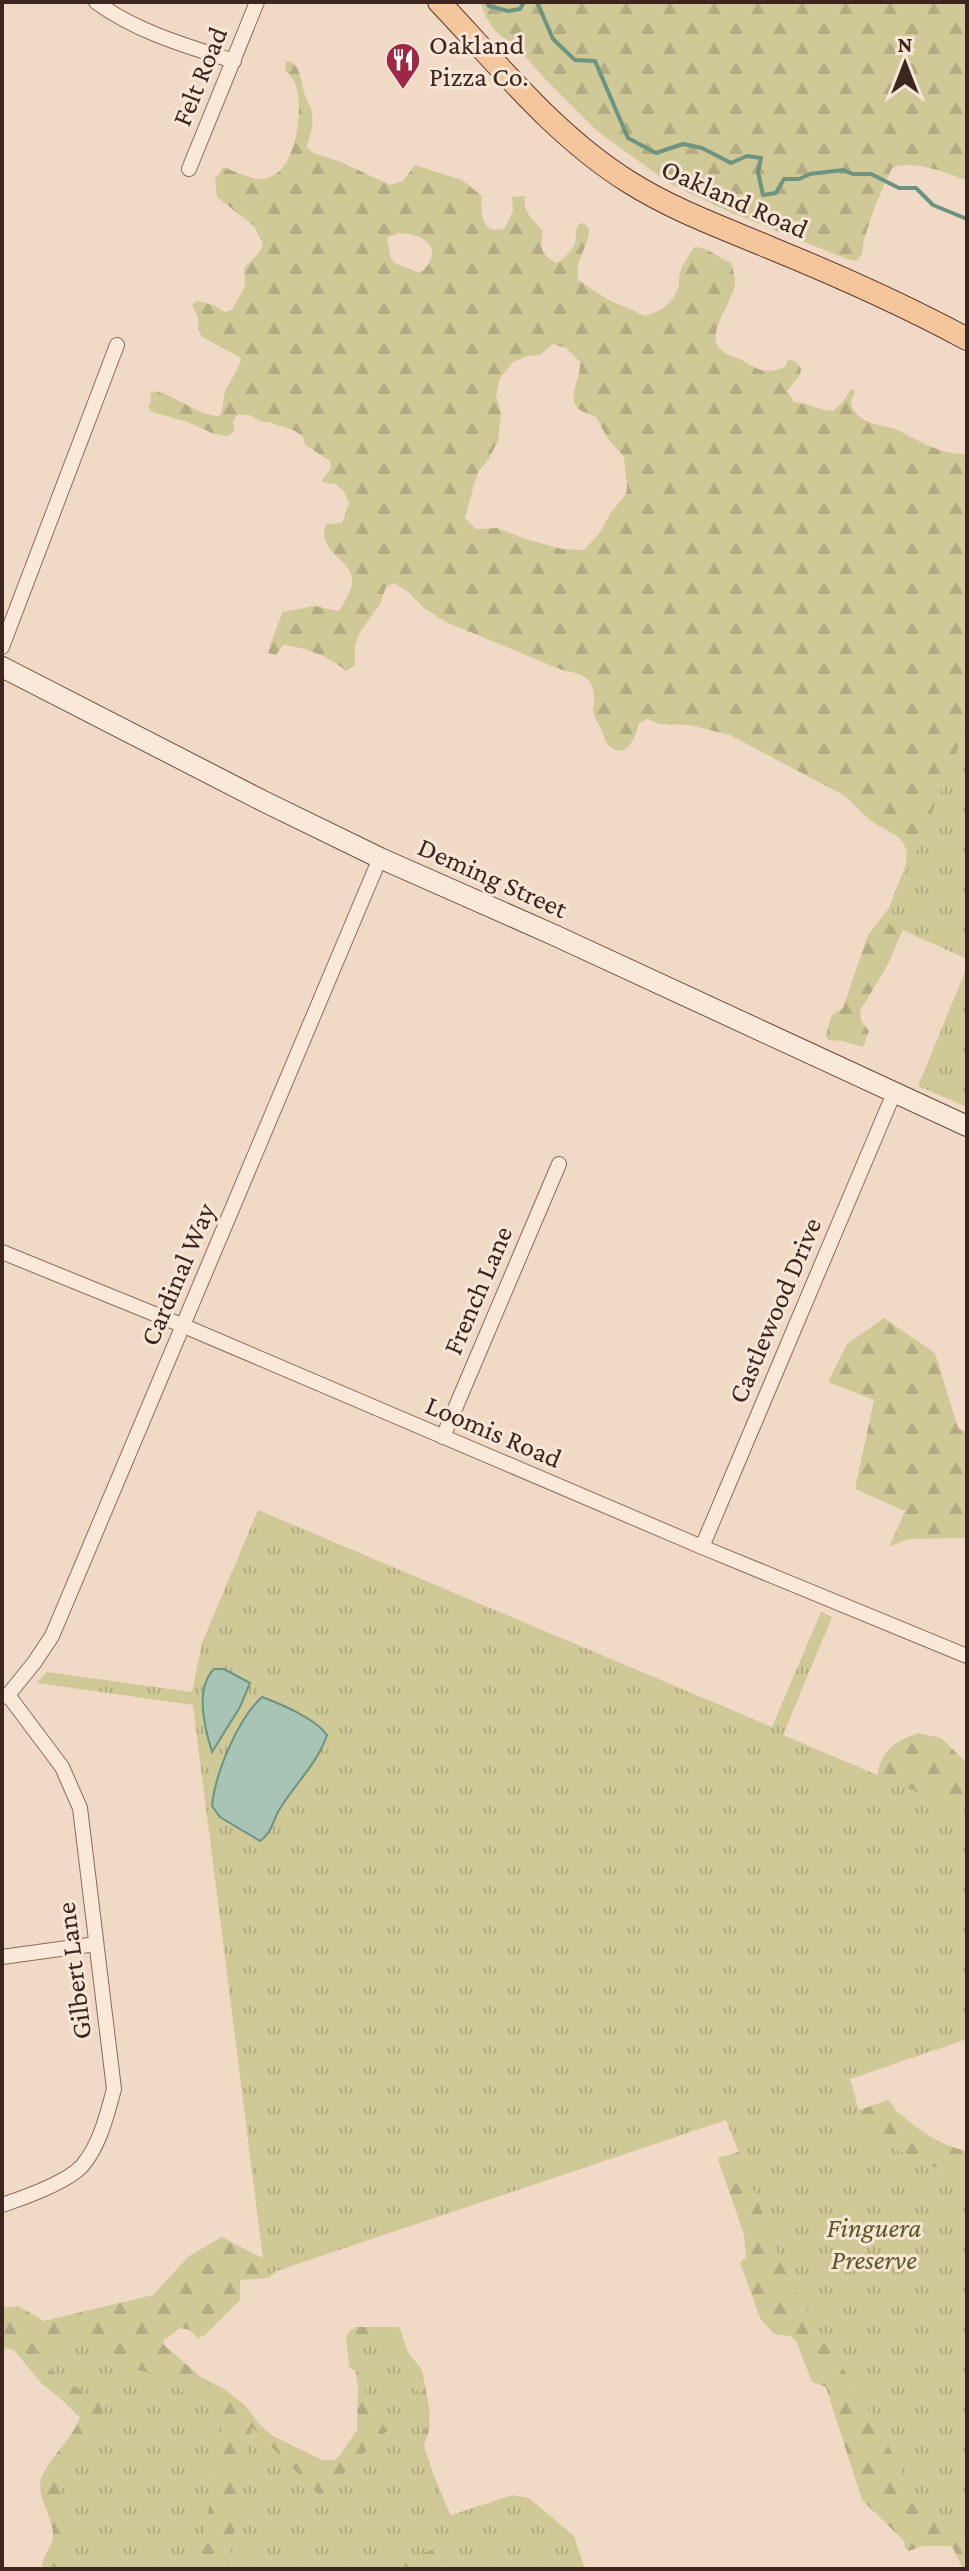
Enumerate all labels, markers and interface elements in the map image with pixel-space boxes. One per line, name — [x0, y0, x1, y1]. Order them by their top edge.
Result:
street label: Felt Road — [166, 22, 233, 130]
north arrow — [865, 24, 945, 104]
place label: Oakland Pizza Co. — [429, 29, 529, 92]
text: N — [898, 32, 913, 57]
restaurant icon: Oakland Pizza Co. — [384, 41, 422, 91]
street label: Oakland Road — [657, 152, 813, 245]
street label: Deming Street — [413, 831, 573, 924]
street label: Cardinal Way — [134, 1197, 222, 1350]
street label: Castlewood Drive — [721, 1213, 827, 1407]
street label: French Lane — [437, 1221, 518, 1359]
street label: Loomis Road — [421, 1389, 567, 1474]
street label: Gilbert Lane — [50, 1901, 97, 2041]
park label: Finguera Preserve — [827, 2212, 921, 2275]

